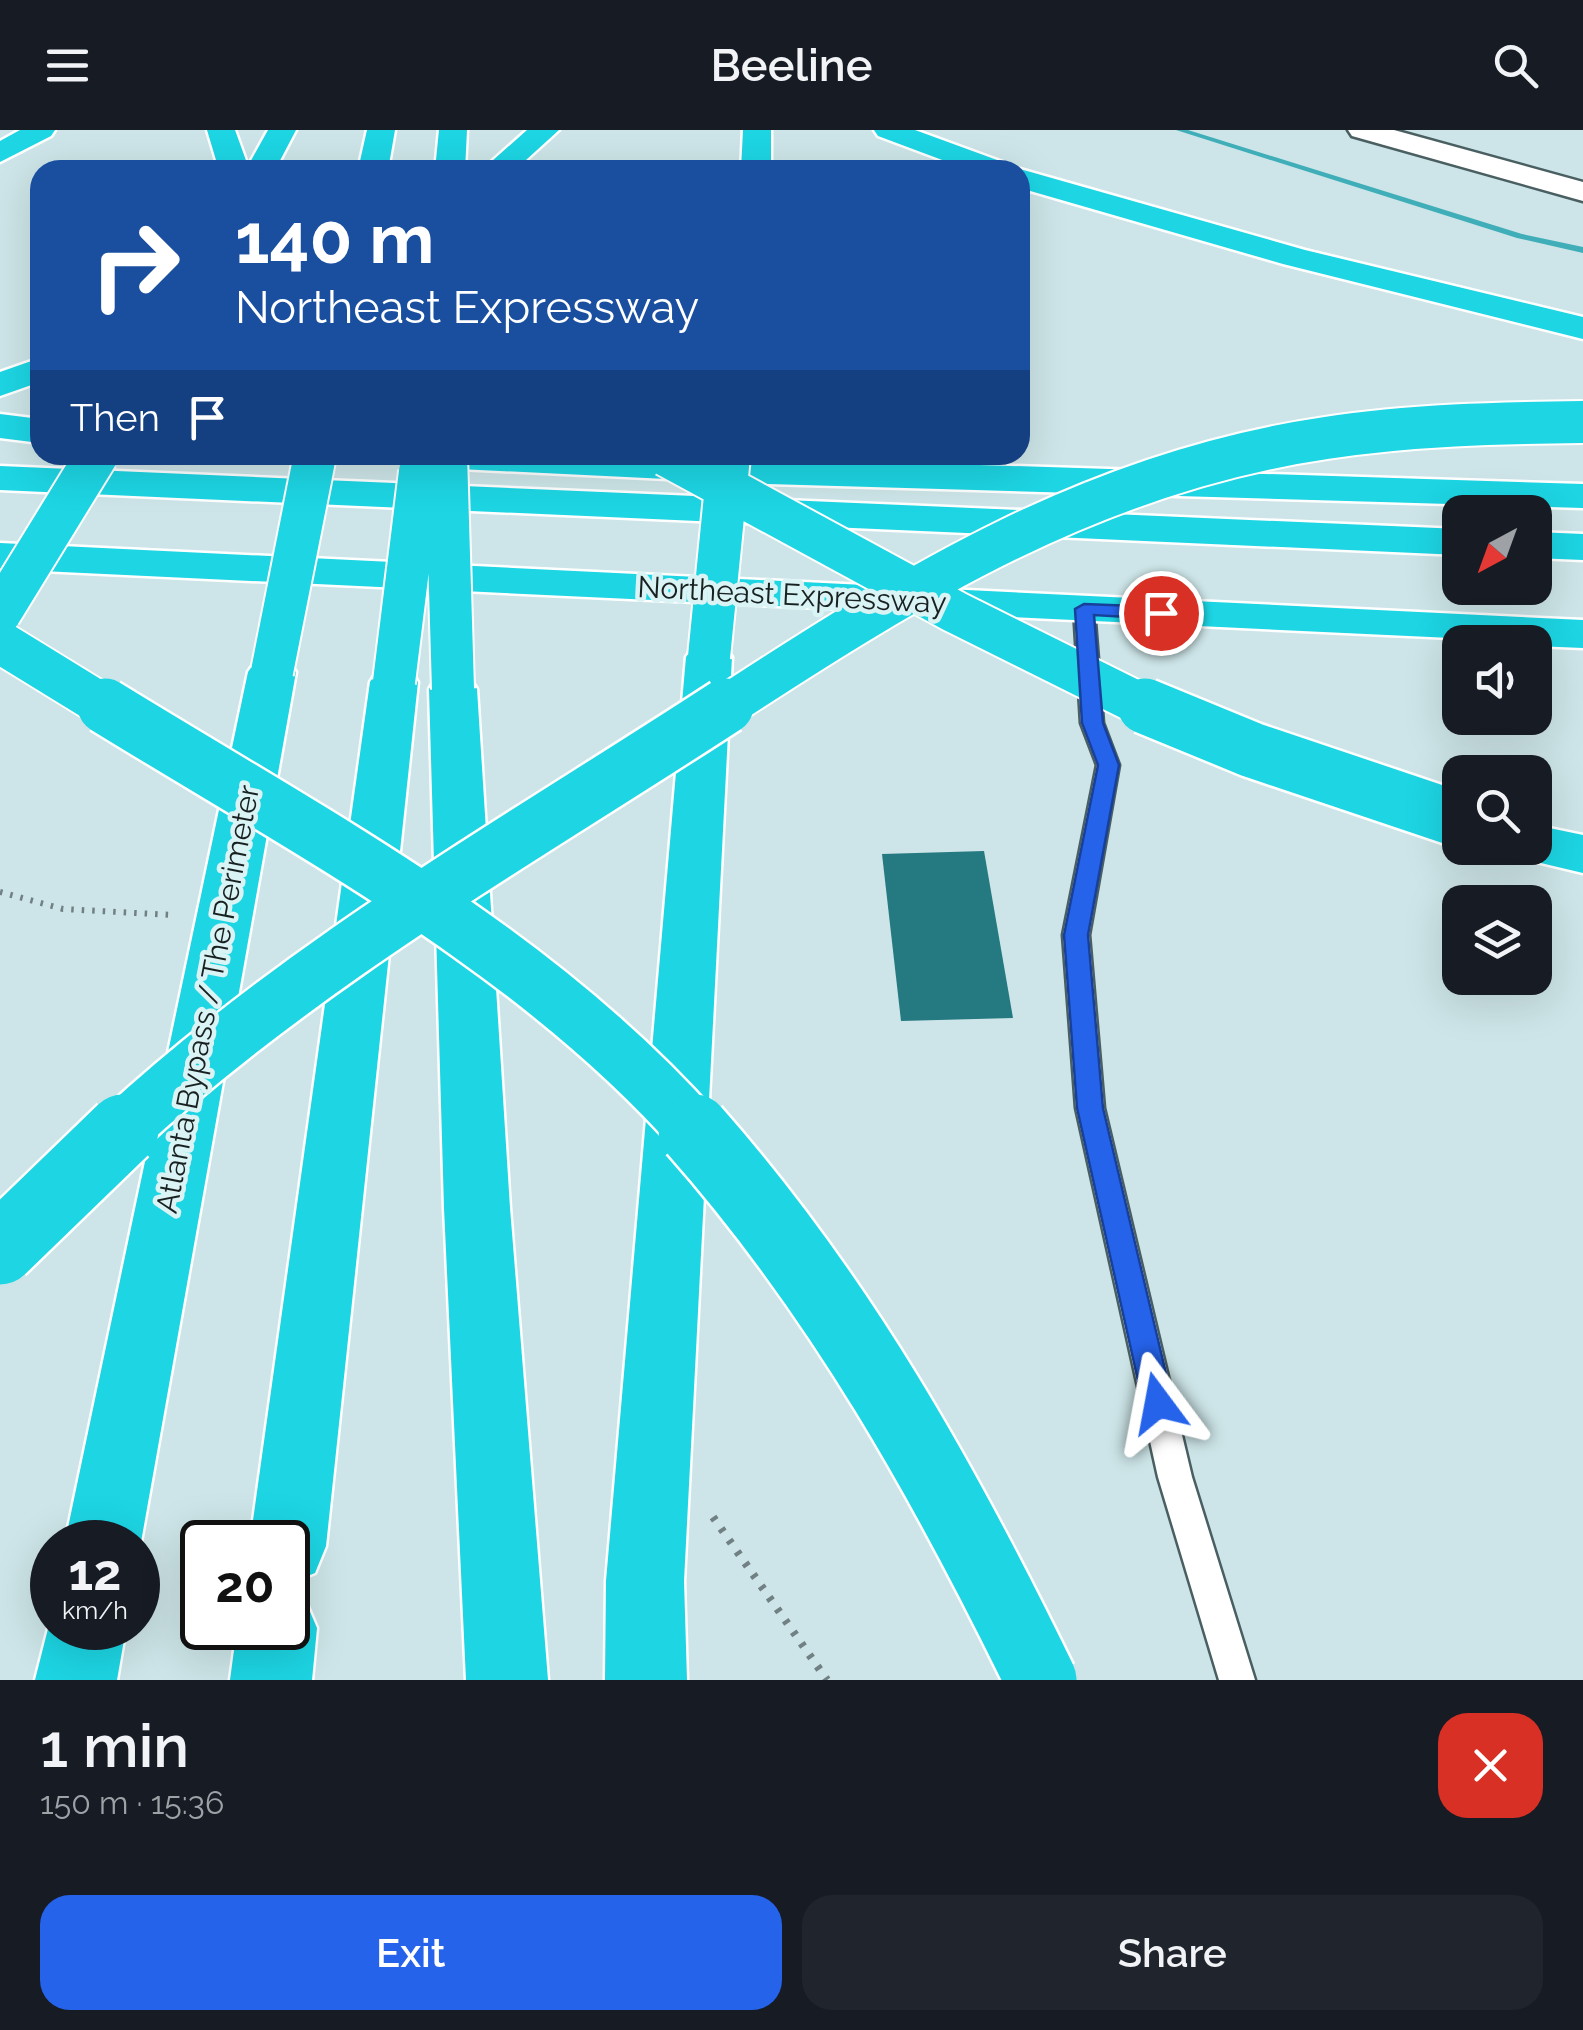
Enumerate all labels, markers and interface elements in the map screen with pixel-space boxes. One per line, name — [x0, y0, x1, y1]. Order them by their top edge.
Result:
icon: menu — [40, 38, 95, 93]
icon: search — [1488, 38, 1543, 93]
text: Beeline — [710, 39, 873, 92]
text: 140 m — [235, 197, 435, 279]
icon: right — [70, 200, 200, 330]
text: Northeast Expressway — [235, 281, 699, 334]
icon: arrive — [180, 390, 235, 445]
text: Then — [70, 395, 160, 440]
north arrow — [1442, 495, 1552, 605]
map controls — [1442, 495, 1552, 995]
street label: Northeast Expressway — [637, 569, 947, 620]
pin — [1119, 571, 1204, 656]
icon: arrive — [1134, 586, 1189, 641]
button: sound — [1442, 625, 1552, 735]
button: search — [1442, 755, 1552, 865]
street label: Atlanta Bypass / The Perimeter — [149, 782, 266, 1216]
button: layers — [1442, 885, 1552, 995]
position arrow — [1106, 1351, 1210, 1455]
speed limit sign: 20 — [180, 1520, 310, 1650]
text: 12 — [69, 1543, 121, 1602]
text: km/h — [62, 1595, 128, 1625]
text: 1 min — [40, 1711, 189, 1781]
button: close — [1438, 1713, 1543, 1818]
text: 150 m · 15:36 — [40, 1784, 224, 1821]
button: Exit — [40, 1895, 782, 2010]
button: Share — [802, 1895, 1543, 2010]

